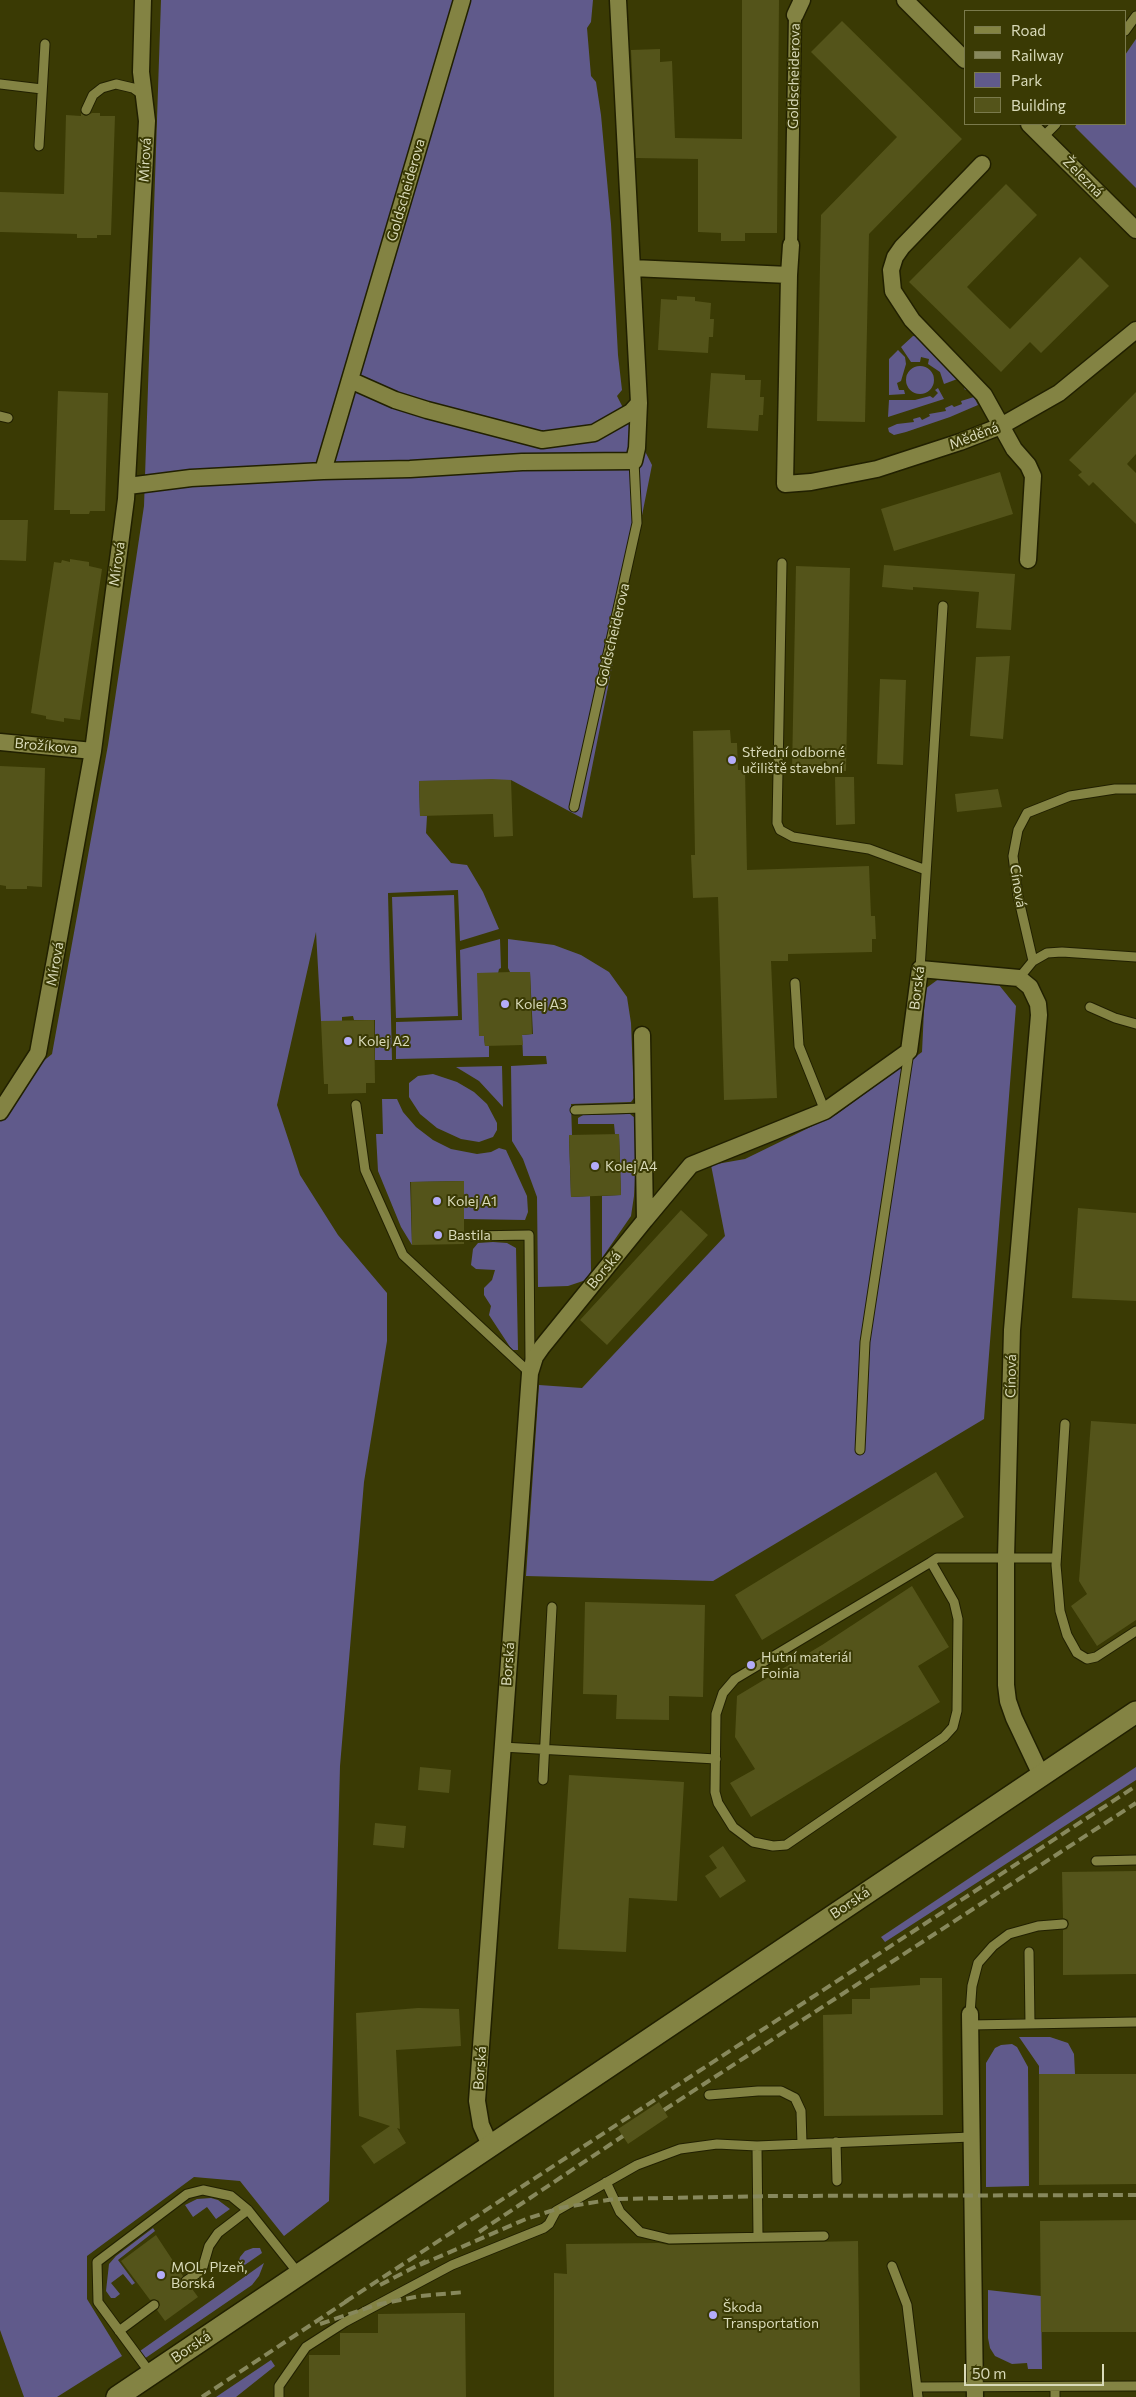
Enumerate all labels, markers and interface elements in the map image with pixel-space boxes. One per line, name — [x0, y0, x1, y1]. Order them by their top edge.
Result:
legend — [964, 10, 1126, 125]
text: Road — [1011, 21, 1046, 39]
street label: Goldscheiderova — [785, 23, 803, 129]
text: Railway — [1011, 46, 1064, 64]
text: Park — [1011, 71, 1042, 89]
text: Building — [1011, 96, 1066, 114]
street label: Mírová — [135, 137, 155, 183]
street label: Goldscheiderova — [383, 137, 429, 243]
street label: Železná — [1059, 153, 1107, 201]
street label: Měděná — [947, 419, 1001, 453]
street label: Mírová — [106, 541, 128, 587]
street label: Goldscheiderova — [593, 582, 633, 688]
street label: Brožíkova — [14, 735, 78, 757]
place label: Střední odborné učiliště stavební — [742, 744, 845, 776]
marker: Střední odborné učiliště stavební — [726, 754, 738, 766]
street label: Cínová — [1006, 863, 1030, 909]
street label: Mírová — [43, 940, 67, 988]
street label: Borská — [906, 965, 928, 1011]
place label: Kolej A3 — [515, 996, 567, 1012]
marker: Kolej A3 — [499, 998, 511, 1010]
place label: Kolej A2 — [358, 1033, 410, 1049]
marker: Kolej A2 — [342, 1035, 354, 1047]
place label: Kolej A4 — [605, 1158, 658, 1174]
marker: Kolej A4 — [589, 1160, 601, 1172]
place label: Kolej A1 — [447, 1193, 497, 1209]
marker: Kolej A1 — [431, 1195, 443, 1207]
place label: Bastila — [448, 1227, 491, 1243]
marker: Bastila — [432, 1229, 444, 1241]
street label: Borská — [583, 1248, 625, 1292]
street label: Cínová — [1002, 1354, 1020, 1398]
street label: Borská — [498, 1641, 518, 1687]
place label: Hutní materiál Foinia — [761, 1649, 852, 1681]
marker: Hutní materiál Foinia — [745, 1659, 757, 1671]
street label: Borská — [827, 1884, 873, 1922]
street label: Borská — [470, 2045, 490, 2091]
place label: MOL, Plzeň, Borská — [171, 2259, 247, 2292]
marker: MOL, Plzeň, Borská — [155, 2269, 167, 2281]
place label: Škoda Transportation — [723, 2299, 819, 2332]
marker: Škoda Transportation — [707, 2309, 719, 2321]
street label: Borská — [168, 2328, 214, 2366]
scale bar — [966, 2354, 1106, 2386]
text: 50 m — [972, 2364, 1006, 2382]

